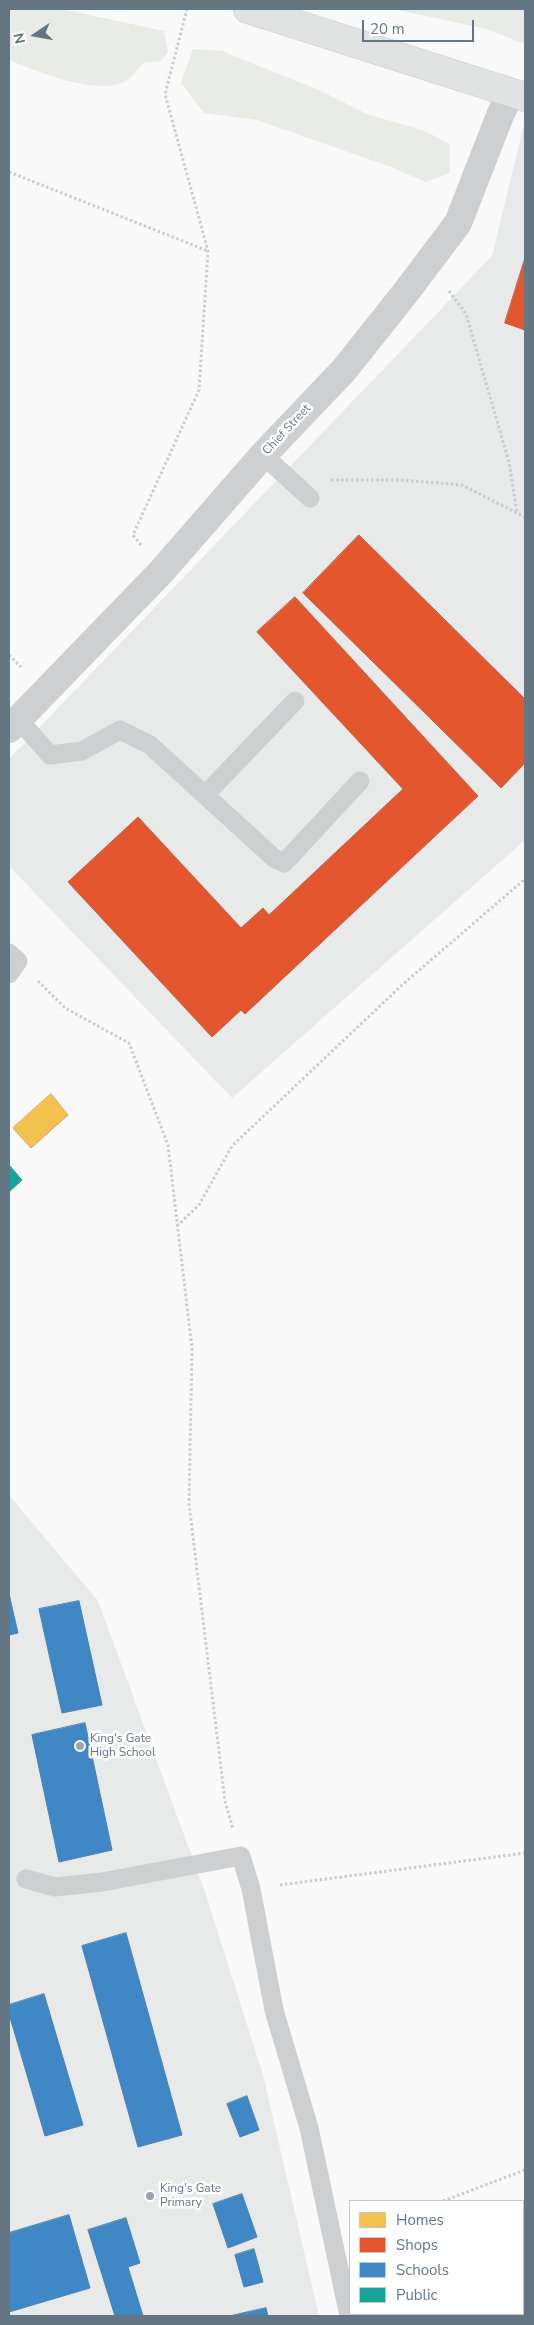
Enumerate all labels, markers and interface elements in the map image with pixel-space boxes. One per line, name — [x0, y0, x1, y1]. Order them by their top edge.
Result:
north arrow — [10, 10, 60, 60]
scale bar — [364, 10, 476, 42]
text: 20 m — [370, 19, 405, 39]
text: N — [9, 31, 30, 45]
street label: Chief Street — [260, 402, 314, 458]
place label: King's Gate High School — [90, 1732, 155, 1760]
marker: King's Gate High School — [74, 1740, 86, 1752]
place label: King's Gate Primary — [160, 2182, 221, 2210]
marker: King's Gate Primary — [144, 2190, 156, 2202]
legend — [349, 2200, 524, 2315]
text: Homes — [396, 2210, 444, 2230]
text: Shops — [396, 2235, 438, 2255]
text: Schools — [396, 2260, 449, 2280]
text: Public — [396, 2285, 437, 2305]

